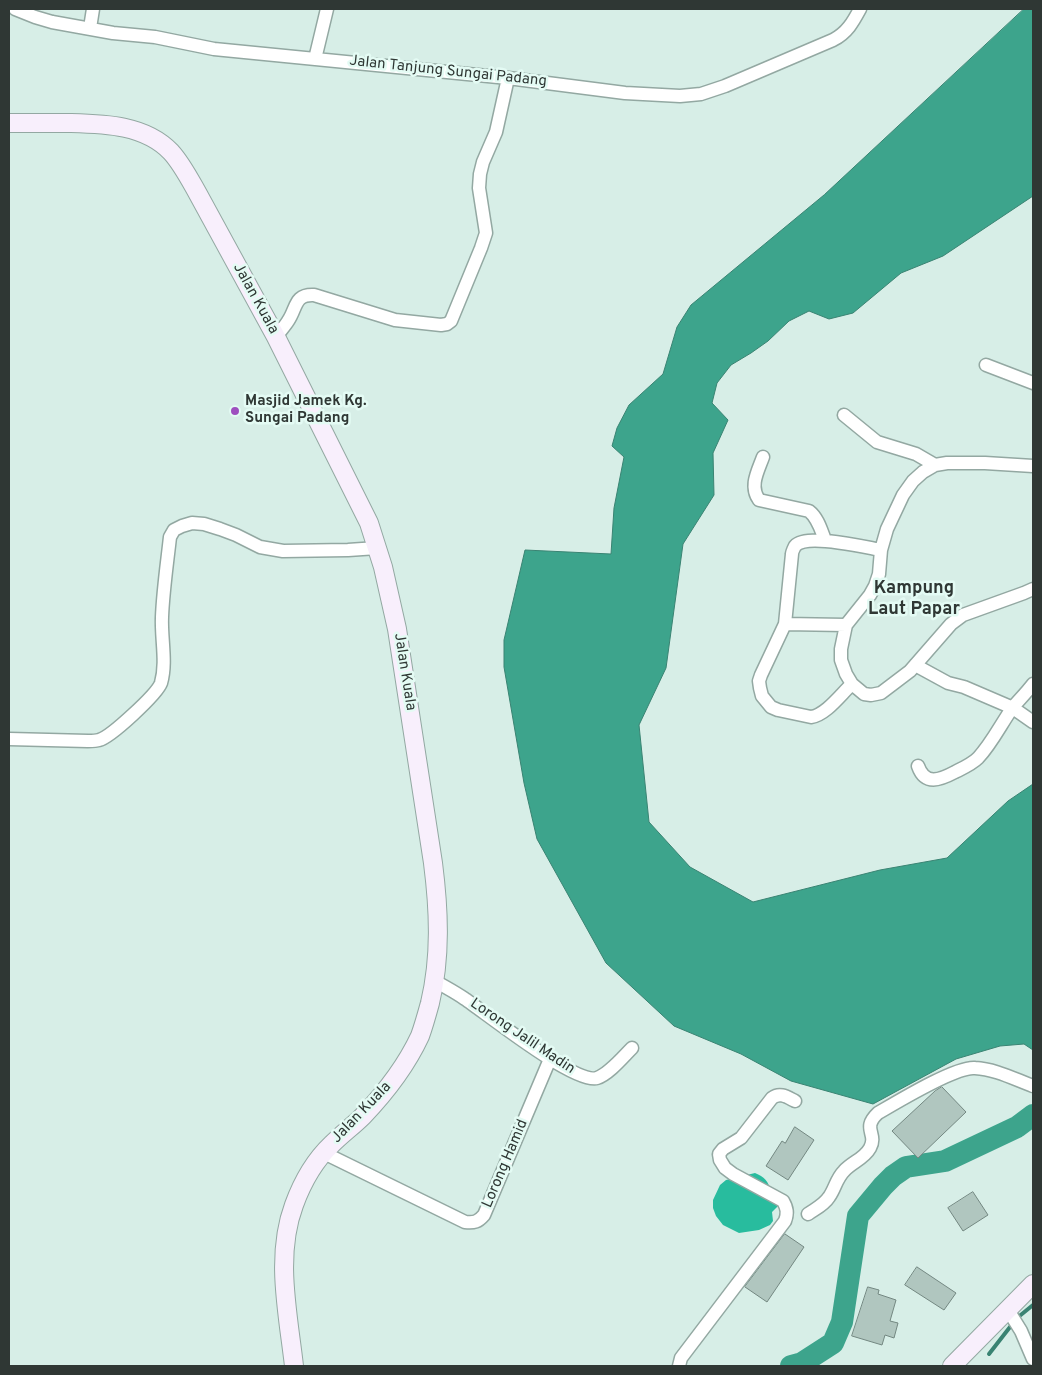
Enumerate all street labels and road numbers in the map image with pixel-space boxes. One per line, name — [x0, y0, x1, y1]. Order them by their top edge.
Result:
street label: Jalan Tanjung Sungai Padang — [348, 53, 548, 91]
street label: Jalan Kuala — [228, 260, 282, 338]
street label: Jalan Kuala — [389, 632, 419, 712]
street label: Lorong Jalil Madin — [466, 995, 578, 1079]
street label: Jalan Kuala — [328, 1079, 396, 1147]
street label: Lorong Hamid — [479, 1117, 533, 1211]

